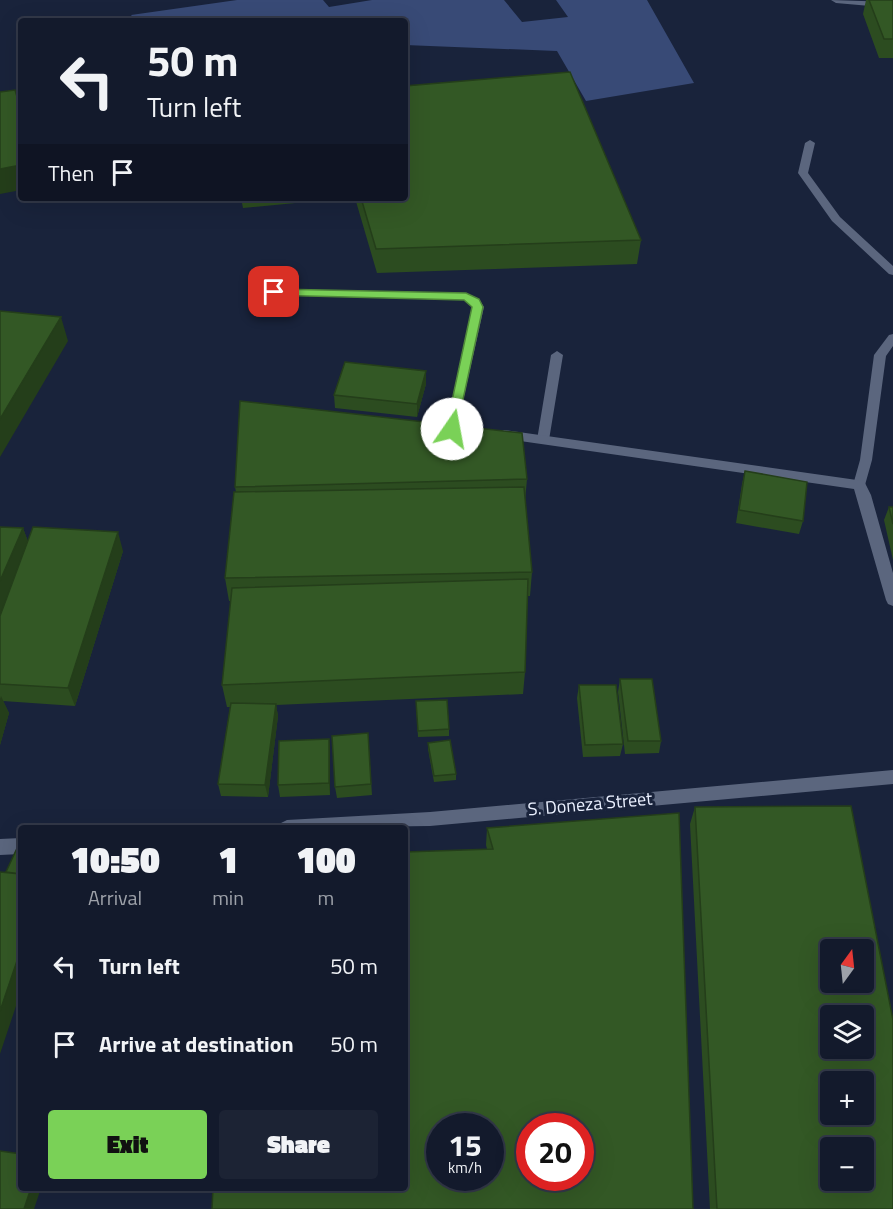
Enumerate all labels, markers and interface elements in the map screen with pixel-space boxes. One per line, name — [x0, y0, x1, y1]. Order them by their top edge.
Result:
text: 50 m — [147, 28, 239, 92]
icon: left — [48, 42, 126, 120]
text: Turn left — [147, 86, 241, 127]
text: Then — [48, 156, 94, 190]
icon: arrive — [106, 156, 139, 189]
pin — [248, 266, 299, 317]
icon: arrive — [257, 275, 290, 308]
position arrow — [420, 397, 484, 461]
street label: S. Doneza Street — [526, 785, 654, 822]
text: 10:50 — [70, 832, 160, 887]
text: 1 — [218, 832, 238, 887]
text: 100 — [296, 832, 356, 887]
text: Arrival — [88, 882, 142, 913]
text: min — [212, 882, 244, 913]
text: m — [318, 882, 334, 913]
north arrow — [820, 939, 874, 993]
map controls — [820, 939, 874, 1191]
text: Turn left — [99, 949, 180, 983]
text: 50 m — [330, 949, 378, 983]
icon: left — [48, 950, 81, 983]
button: layers — [820, 1005, 874, 1059]
text: Arrive at destination — [99, 1027, 294, 1061]
text: 50 m — [330, 1027, 378, 1061]
icon: arrive — [48, 1028, 81, 1061]
button: + — [820, 1071, 874, 1125]
button: Exit — [48, 1110, 207, 1179]
button: Share — [219, 1110, 378, 1179]
speed limit sign: 20 — [516, 1113, 594, 1191]
text: 15 — [448, 1122, 482, 1168]
button: − — [820, 1137, 874, 1191]
text: km/h — [448, 1156, 482, 1179]

